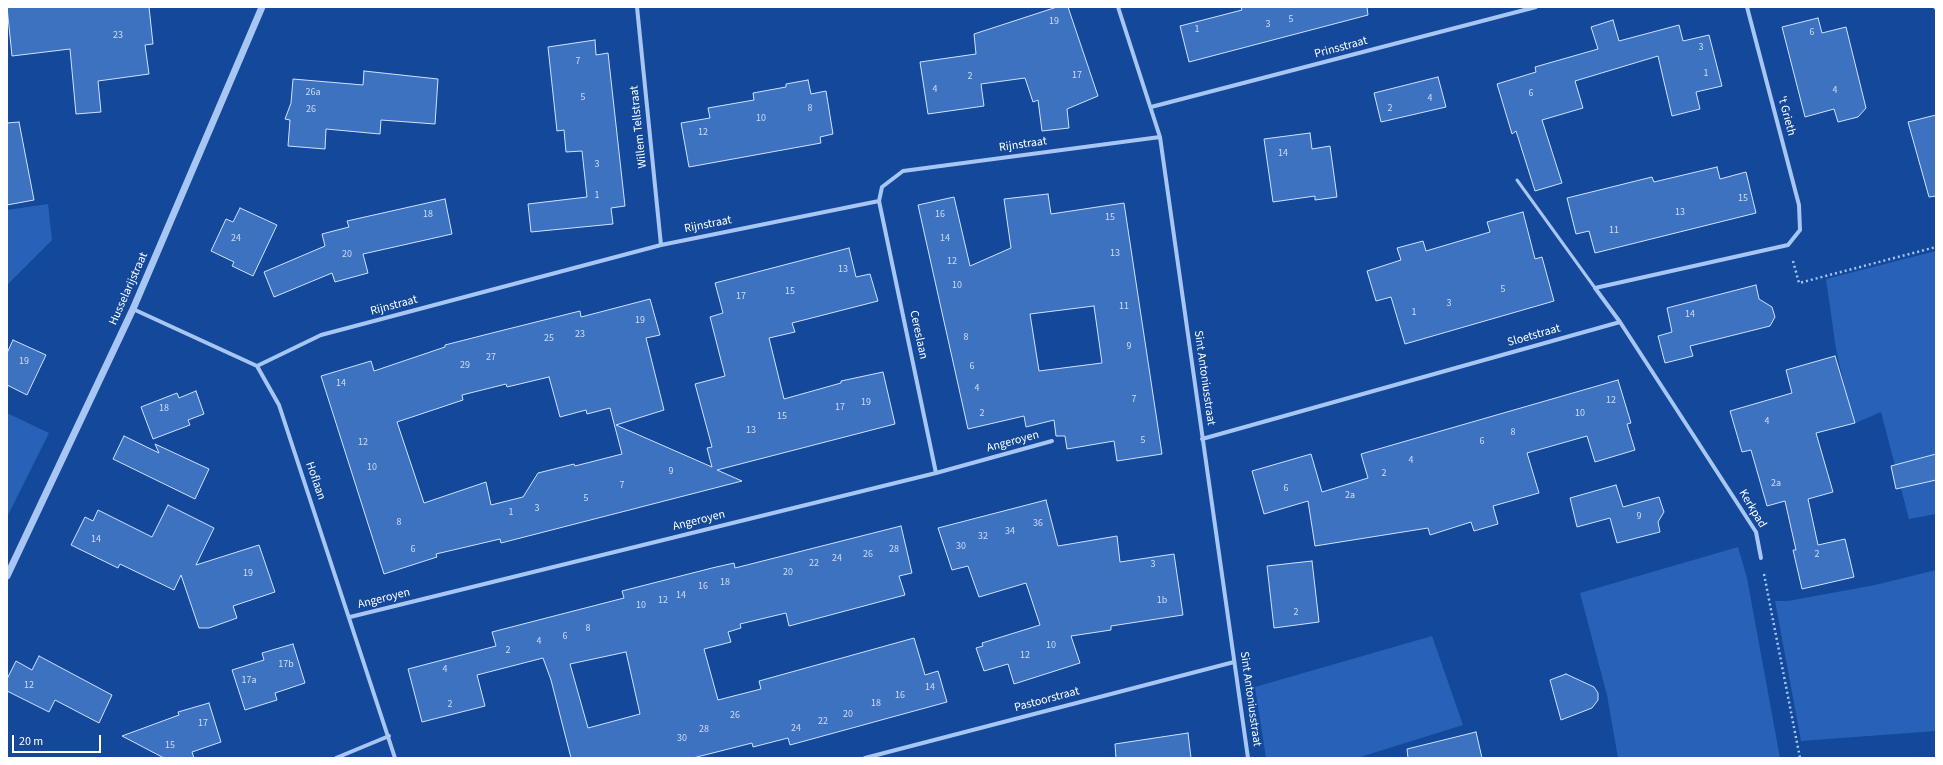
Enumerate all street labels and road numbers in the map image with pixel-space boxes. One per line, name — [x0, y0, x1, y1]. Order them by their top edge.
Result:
street label: Prinsstraat — [1313, 34, 1369, 62]
street label: Willem Tellstraat — [627, 85, 651, 169]
street label: 't Grieth — [1774, 95, 1798, 137]
street label: Rijnstraat — [998, 135, 1048, 155]
street label: Rijnstraat — [683, 213, 733, 237]
street label: Husselarijstraat — [107, 250, 151, 328]
street label: Rijnstraat — [369, 293, 419, 319]
street label: Cereslaan — [906, 309, 930, 361]
street label: Sloetstraat — [1506, 322, 1562, 350]
street label: Sint Antoniusstraat — [1190, 330, 1218, 426]
street label: Angeroyen — [985, 428, 1041, 456]
street label: Hoflaan — [302, 460, 328, 502]
street label: Kerkpad — [1735, 487, 1769, 531]
street label: Angeroyen — [671, 508, 727, 534]
street label: Angeroyen — [356, 586, 412, 612]
street label: Sint Antoniusstraat — [1236, 651, 1264, 747]
street label: Pastoorstraat — [1013, 684, 1081, 716]

